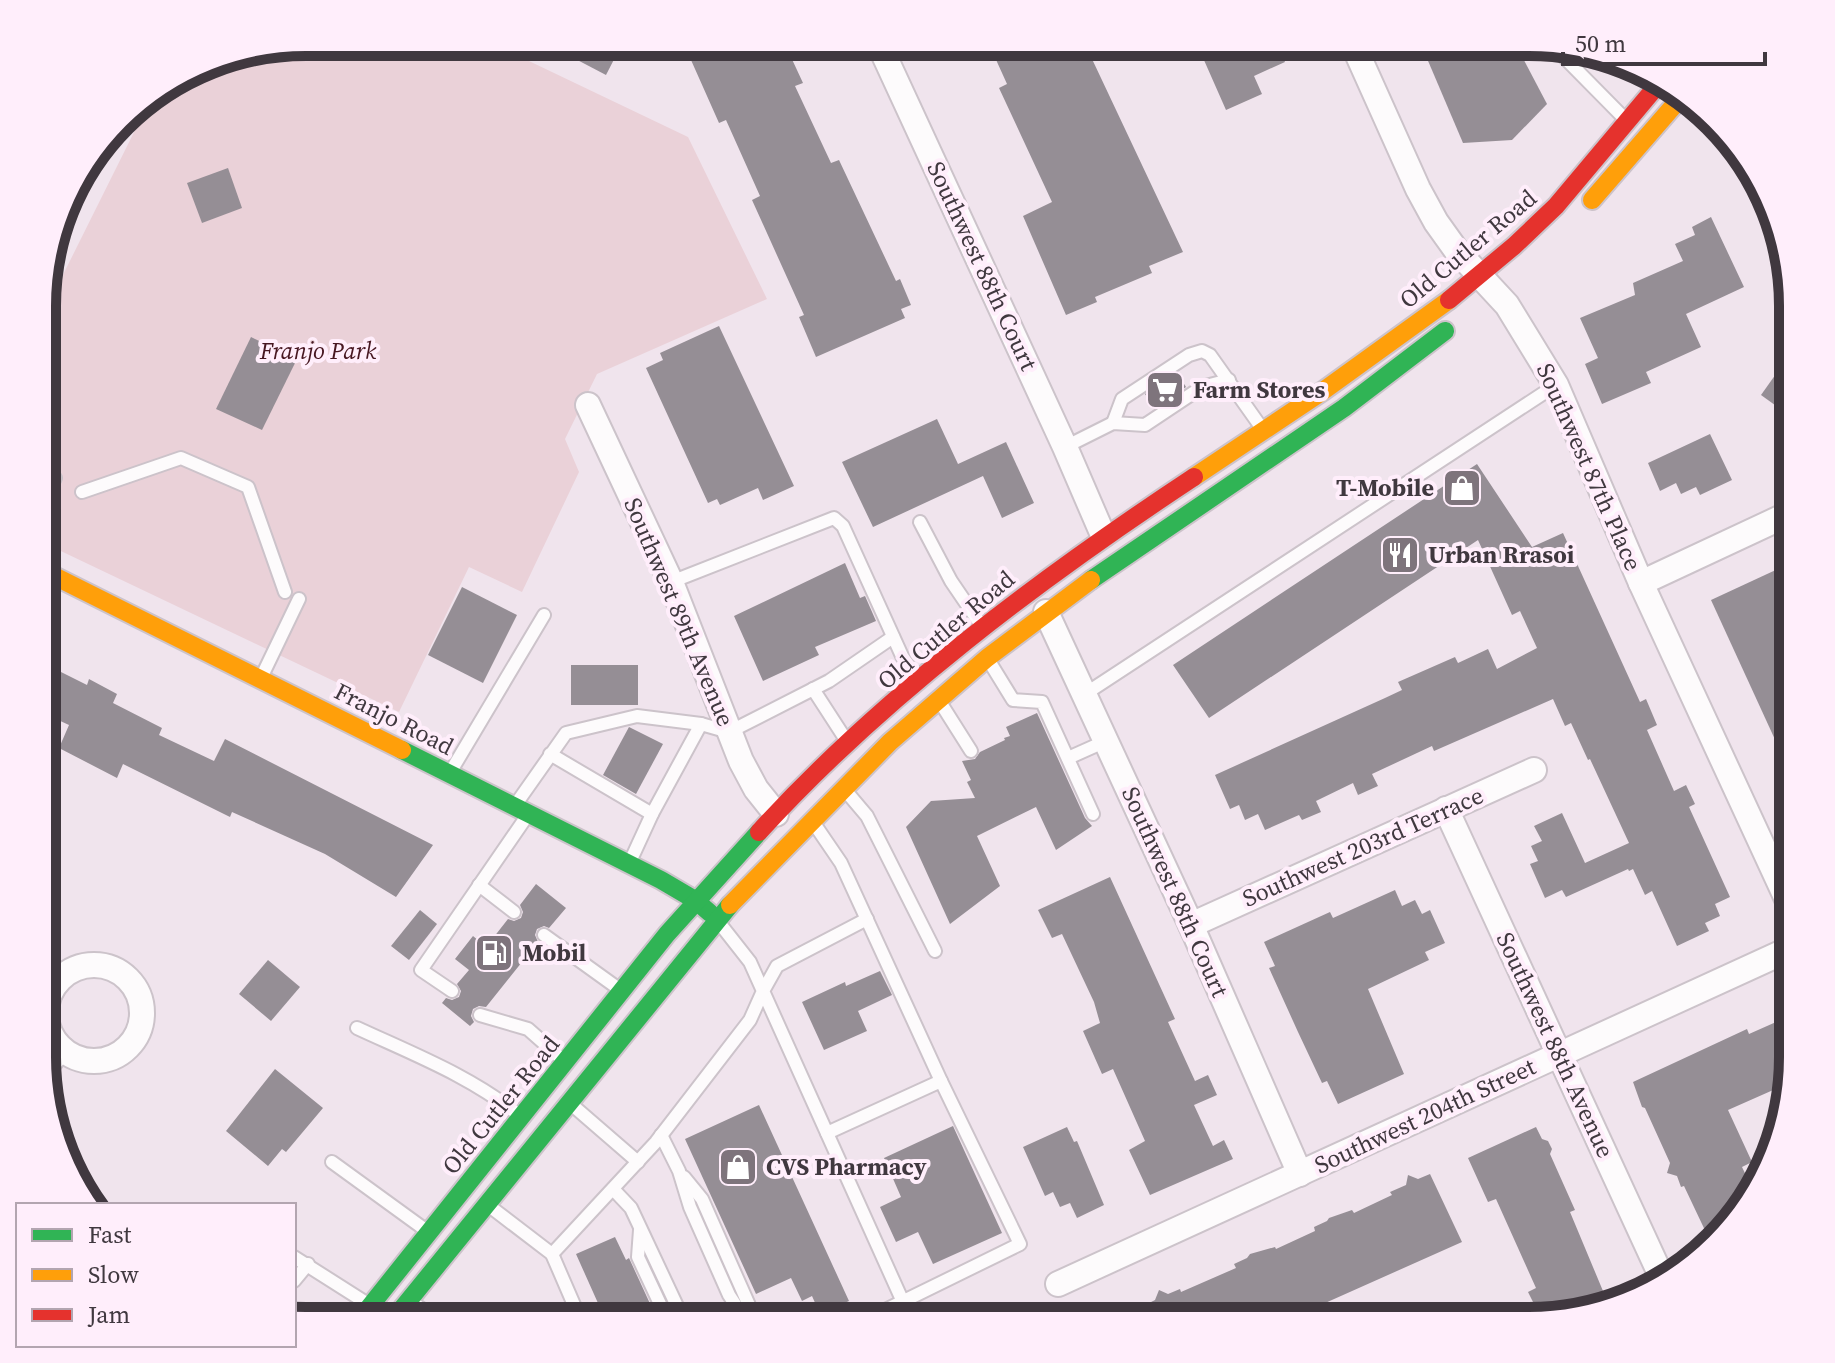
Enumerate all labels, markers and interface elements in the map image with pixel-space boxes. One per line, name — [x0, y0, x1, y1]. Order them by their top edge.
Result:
scale bar — [1563, 16, 1765, 66]
text: 50 m — [1575, 27, 1626, 60]
street label: Southwest 88th Court — [920, 156, 1045, 376]
street label: Old Cutler Road — [1392, 181, 1544, 316]
park label: Franjo Park — [259, 334, 377, 367]
street label: Southwest 87th Place — [1529, 358, 1650, 576]
supermarket icon: Farm Stores — [1144, 369, 1186, 411]
place label: Farm Stores — [1193, 373, 1325, 406]
shop icon: T-Mobile — [1441, 467, 1483, 509]
place label: T-Mobile — [1336, 471, 1434, 504]
street label: Southwest 89th Avenue — [616, 492, 743, 731]
restaurant icon: Urban Rrasoi — [1379, 534, 1421, 576]
place label: Urban Rrasoi — [1428, 538, 1575, 571]
street label: Old Cutler Road — [870, 562, 1022, 697]
street label: Franjo Road — [329, 674, 460, 763]
street label: Southwest 203rd Terrace — [1237, 778, 1489, 915]
street label: Southwest 88th Court — [1114, 781, 1237, 1002]
street label: Southwest 88th Avenue — [1489, 927, 1622, 1163]
fuel station icon: Mobil — [473, 932, 515, 974]
place label: Mobil — [522, 936, 587, 969]
street label: Old Cutler Road — [434, 1028, 567, 1181]
street label: Southwest 204th Street — [1309, 1050, 1541, 1181]
shop icon: CVS Pharmacy — [717, 1146, 759, 1188]
place label: CVS Pharmacy — [766, 1150, 927, 1183]
legend — [16, 1203, 296, 1347]
text: Fast — [88, 1218, 132, 1251]
text: Slow — [88, 1258, 139, 1291]
text: Jam — [87, 1298, 130, 1331]

